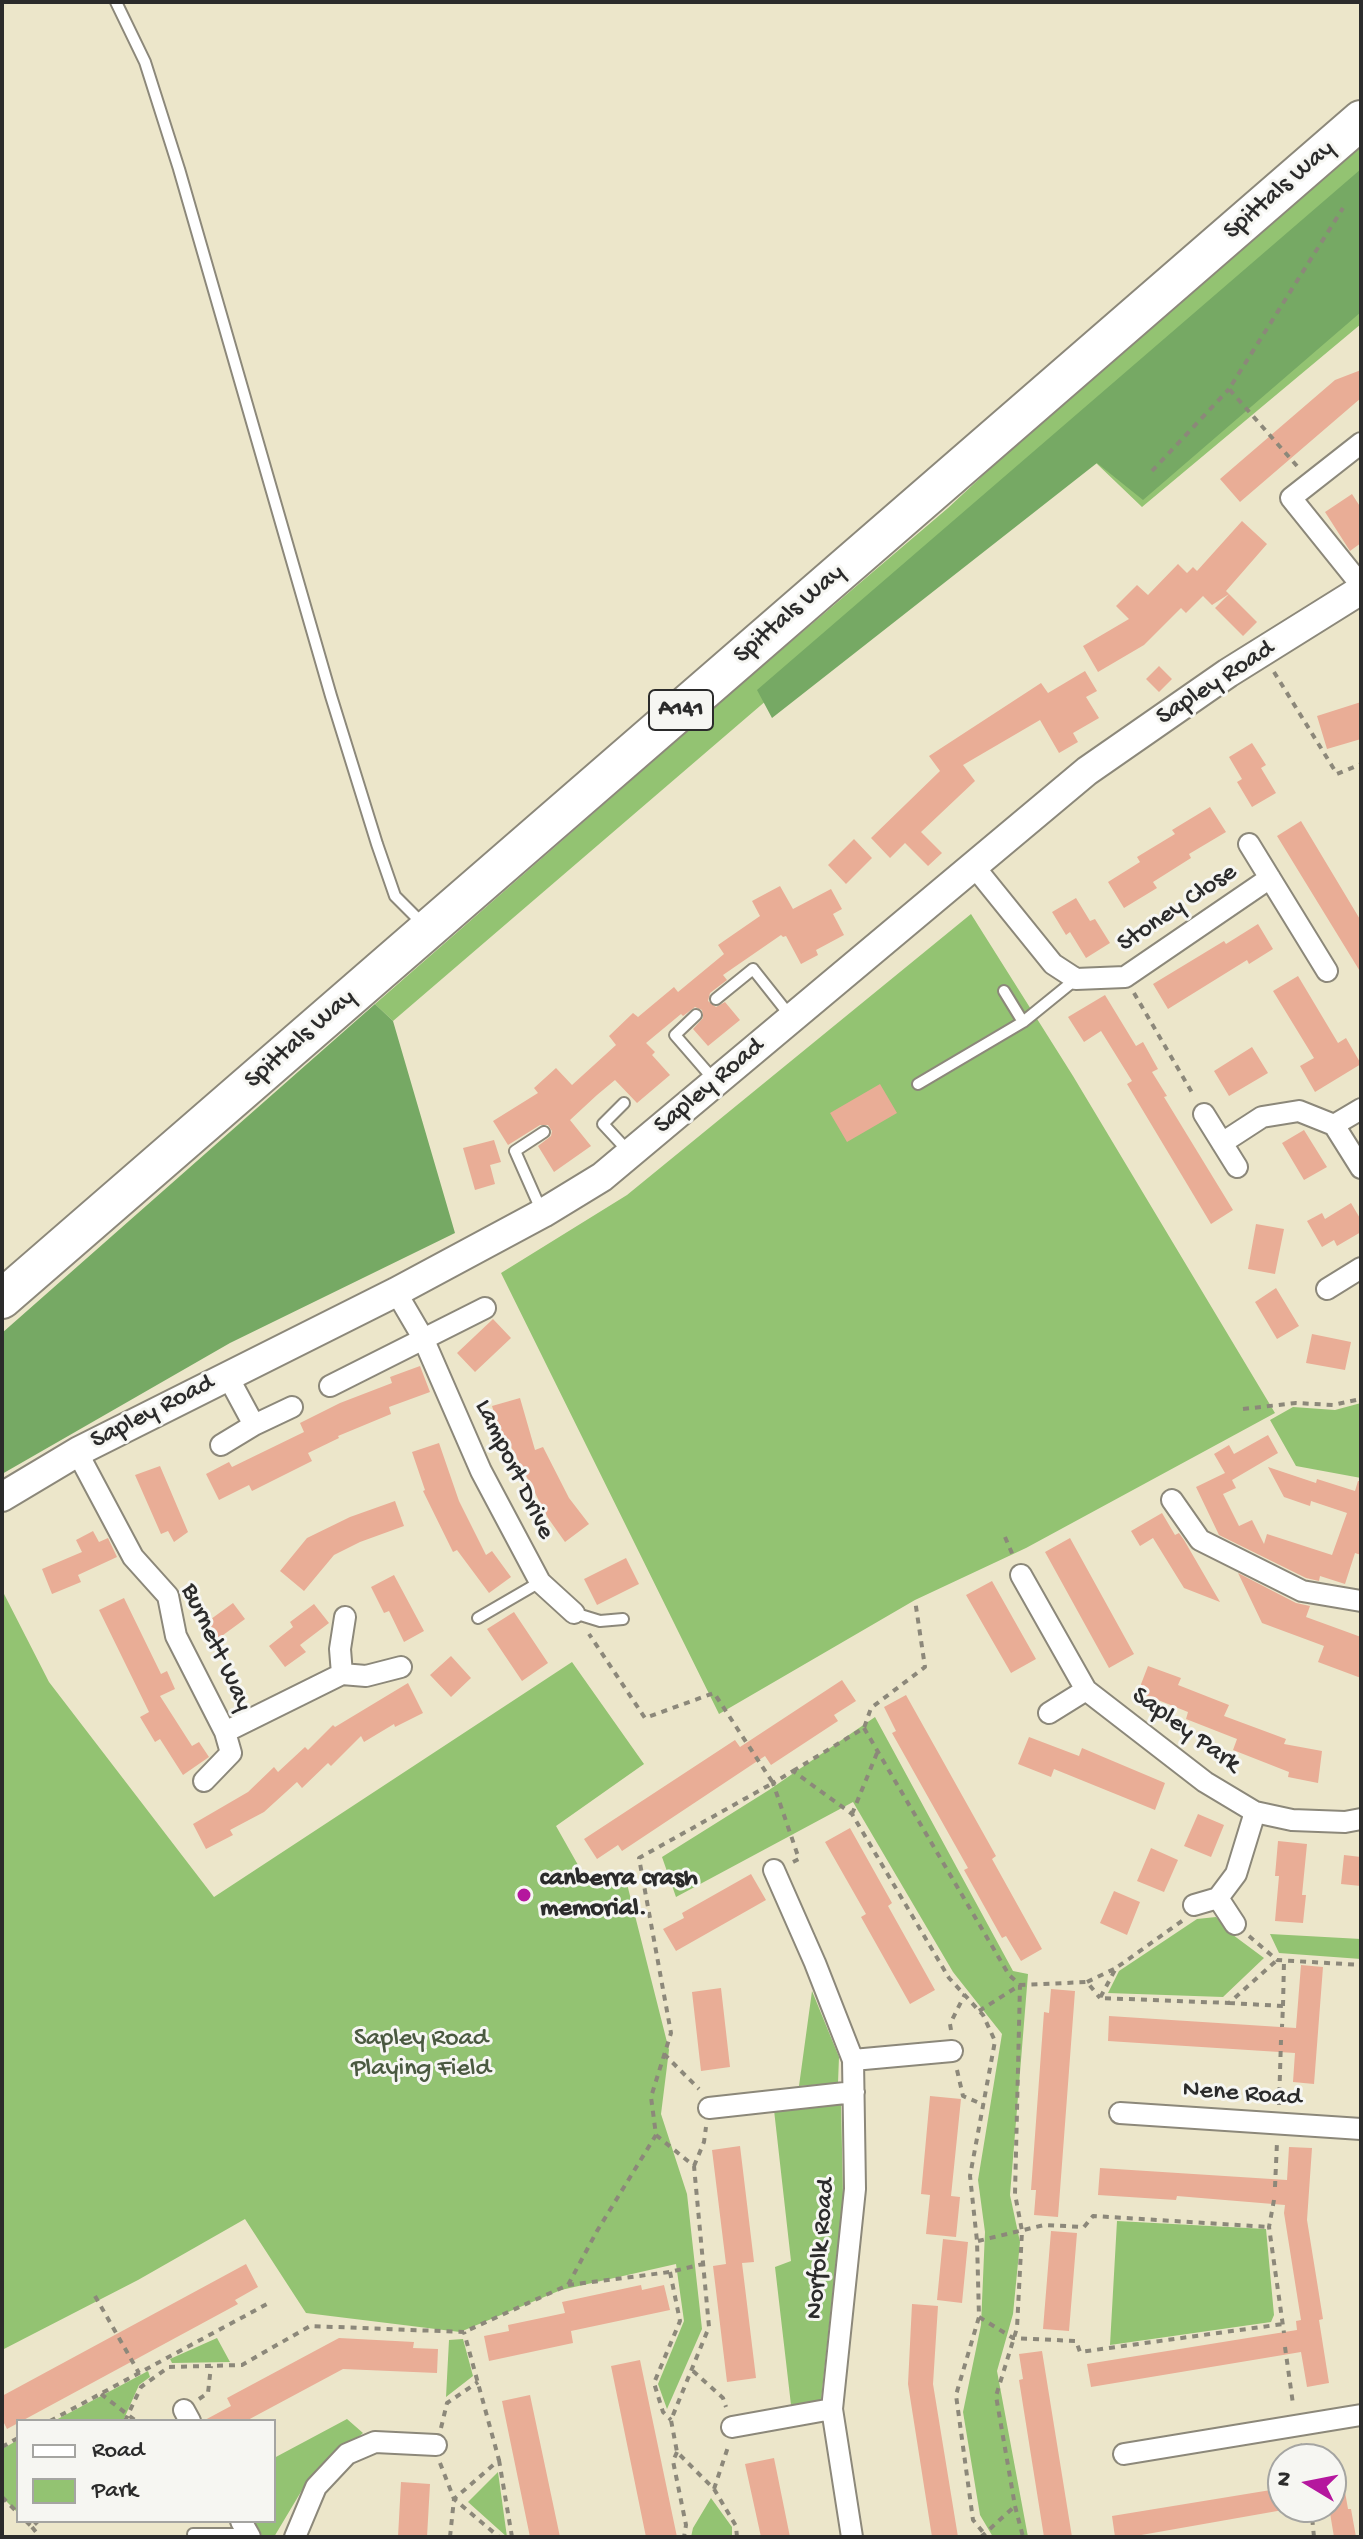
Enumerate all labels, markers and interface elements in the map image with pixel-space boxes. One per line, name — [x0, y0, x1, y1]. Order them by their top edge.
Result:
street label: Spittals Way — [1218, 134, 1342, 248]
street label: Spittals Way — [728, 558, 852, 672]
street label: Sapley Road — [1151, 634, 1281, 734]
road number: A141 — [649, 690, 713, 730]
street label: Stoney Close — [1112, 858, 1244, 960]
street label: Spittals Way — [239, 983, 363, 1097]
street label: Sapley Road — [649, 1032, 771, 1142]
street label: Sapley Road — [86, 1369, 220, 1457]
street label: Lamport Drive — [466, 1395, 560, 1545]
street label: Burnett Way — [172, 1579, 258, 1717]
street label: Sapley Park — [1124, 1681, 1246, 1781]
place label: canberra crash memorial. — [540, 1864, 698, 1926]
marker: canberra crash memorial. — [515, 1886, 533, 1904]
park label: Sapley Road Playing Field — [351, 2024, 491, 2086]
street label: Nene Road — [1182, 2075, 1302, 2115]
street label: Norfolk Road — [800, 2177, 844, 2321]
legend — [16, 2419, 276, 2523]
text: Road — [92, 2437, 144, 2466]
north arrow — [1267, 2443, 1347, 2523]
text: N — [1271, 2470, 1299, 2489]
text: Park — [92, 2477, 138, 2506]

